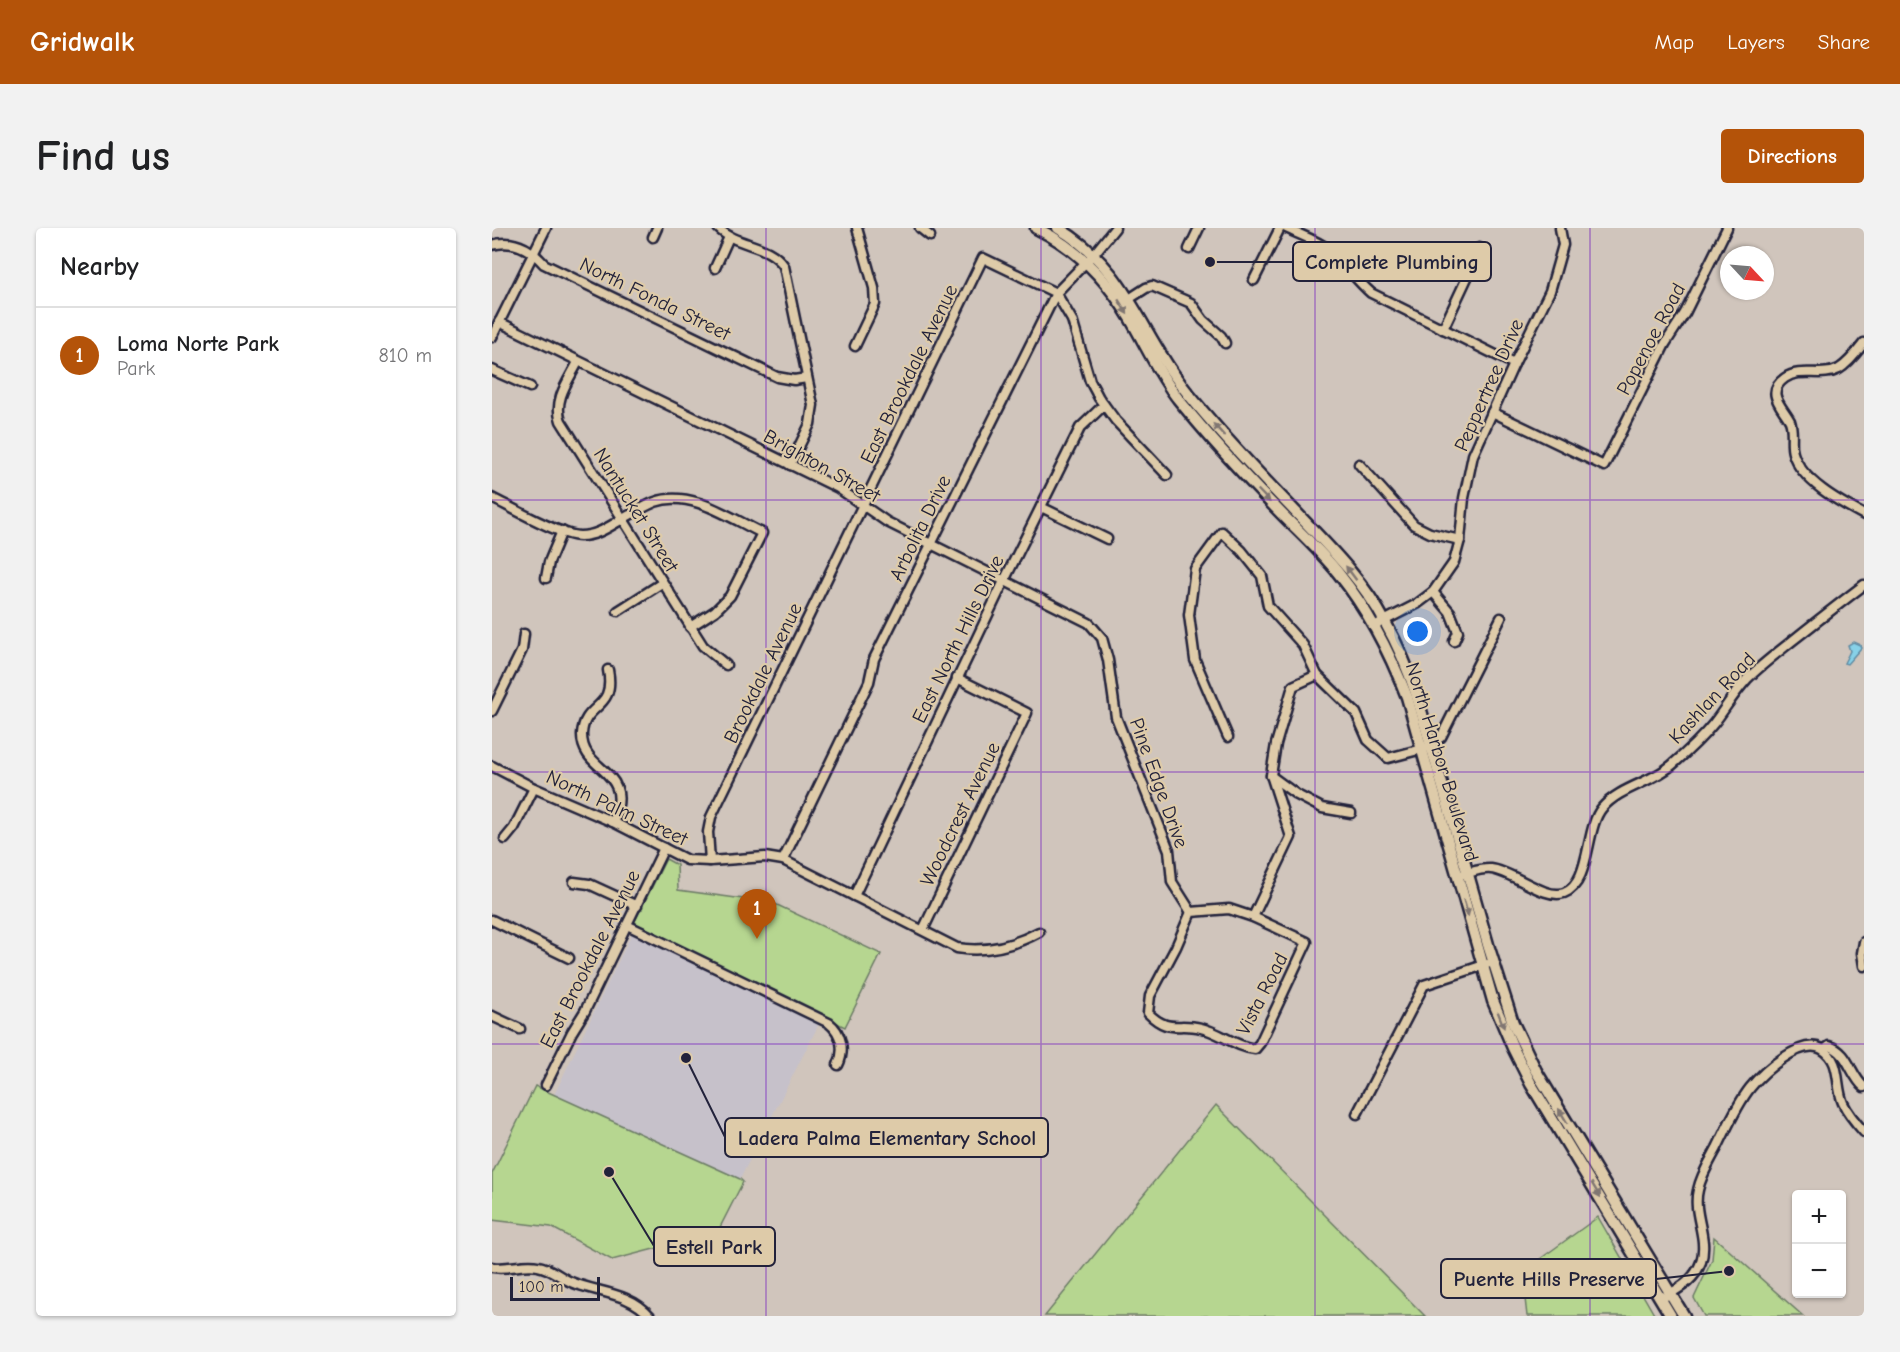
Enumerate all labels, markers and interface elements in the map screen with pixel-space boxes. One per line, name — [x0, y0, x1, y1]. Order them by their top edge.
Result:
text: Gridwalk — [30, 26, 134, 58]
text: Map — [1655, 30, 1694, 54]
text: Layers — [1727, 30, 1785, 54]
text: Share — [1818, 30, 1870, 54]
button: Directions — [1721, 129, 1864, 183]
text: Find us — [36, 132, 170, 181]
callout: Complete Plumbing — [1293, 242, 1491, 281]
north arrow — [1720, 246, 1774, 300]
text: Complete Plumbing — [1305, 250, 1479, 274]
text: Nearby — [60, 252, 139, 282]
street label: North Fonda Street — [576, 253, 735, 346]
street label: Popenoe Road — [1612, 279, 1690, 399]
street label: East Brookdale Avenue — [856, 281, 962, 467]
one-way arrow — [1117, 299, 1128, 315]
street label: Peppertree Drive — [1449, 315, 1529, 455]
text: Loma Norte Park — [117, 331, 279, 357]
text: 1 — [76, 344, 83, 367]
text: 810 m — [378, 344, 432, 367]
text: Park — [117, 357, 155, 380]
one-way arrow — [1212, 422, 1226, 437]
street label: Brighton Street — [760, 424, 885, 508]
street label: Nantucket Street — [589, 444, 684, 577]
street label: Arbolita Drive — [884, 471, 956, 585]
one-way arrow — [1257, 488, 1271, 502]
street label: East North Hills Drive — [907, 551, 1009, 727]
one-way arrow — [1345, 566, 1357, 582]
street label: Brookdale Avenue — [719, 599, 807, 747]
your location — [1403, 617, 1432, 646]
street label: Kashlan Road — [1664, 648, 1760, 748]
street label: North Harbor Boulevard — [1401, 660, 1483, 864]
street label: Pine Edge Drive — [1125, 715, 1193, 851]
street label: Woodcrest Avenue — [915, 738, 1005, 890]
street label: North Palm Street — [543, 765, 692, 851]
street label: East Brookdale Avenue — [535, 866, 645, 1052]
pin: 1 — [738, 890, 776, 939]
one-way arrow — [1462, 899, 1472, 917]
street label: Vista Road — [1232, 949, 1292, 1039]
one-way arrow — [1496, 1012, 1506, 1030]
one-way arrow — [1558, 1108, 1569, 1124]
callout: Ladera Palma Elementary School — [725, 1118, 1048, 1157]
text: Ladera Palma Elementary School — [738, 1126, 1036, 1150]
one-way arrow — [1590, 1182, 1601, 1198]
map controls — [1792, 1190, 1846, 1298]
button: + — [1792, 1190, 1846, 1244]
callout: Estell Park — [654, 1227, 775, 1266]
text: Estell Park — [666, 1235, 763, 1259]
button: − — [1792, 1244, 1846, 1298]
callout: Puente Hills Preserve — [1441, 1259, 1656, 1298]
text: Puente Hills Preserve — [1453, 1267, 1645, 1291]
scale bar — [510, 1274, 600, 1302]
text: 100 m — [519, 1278, 563, 1296]

